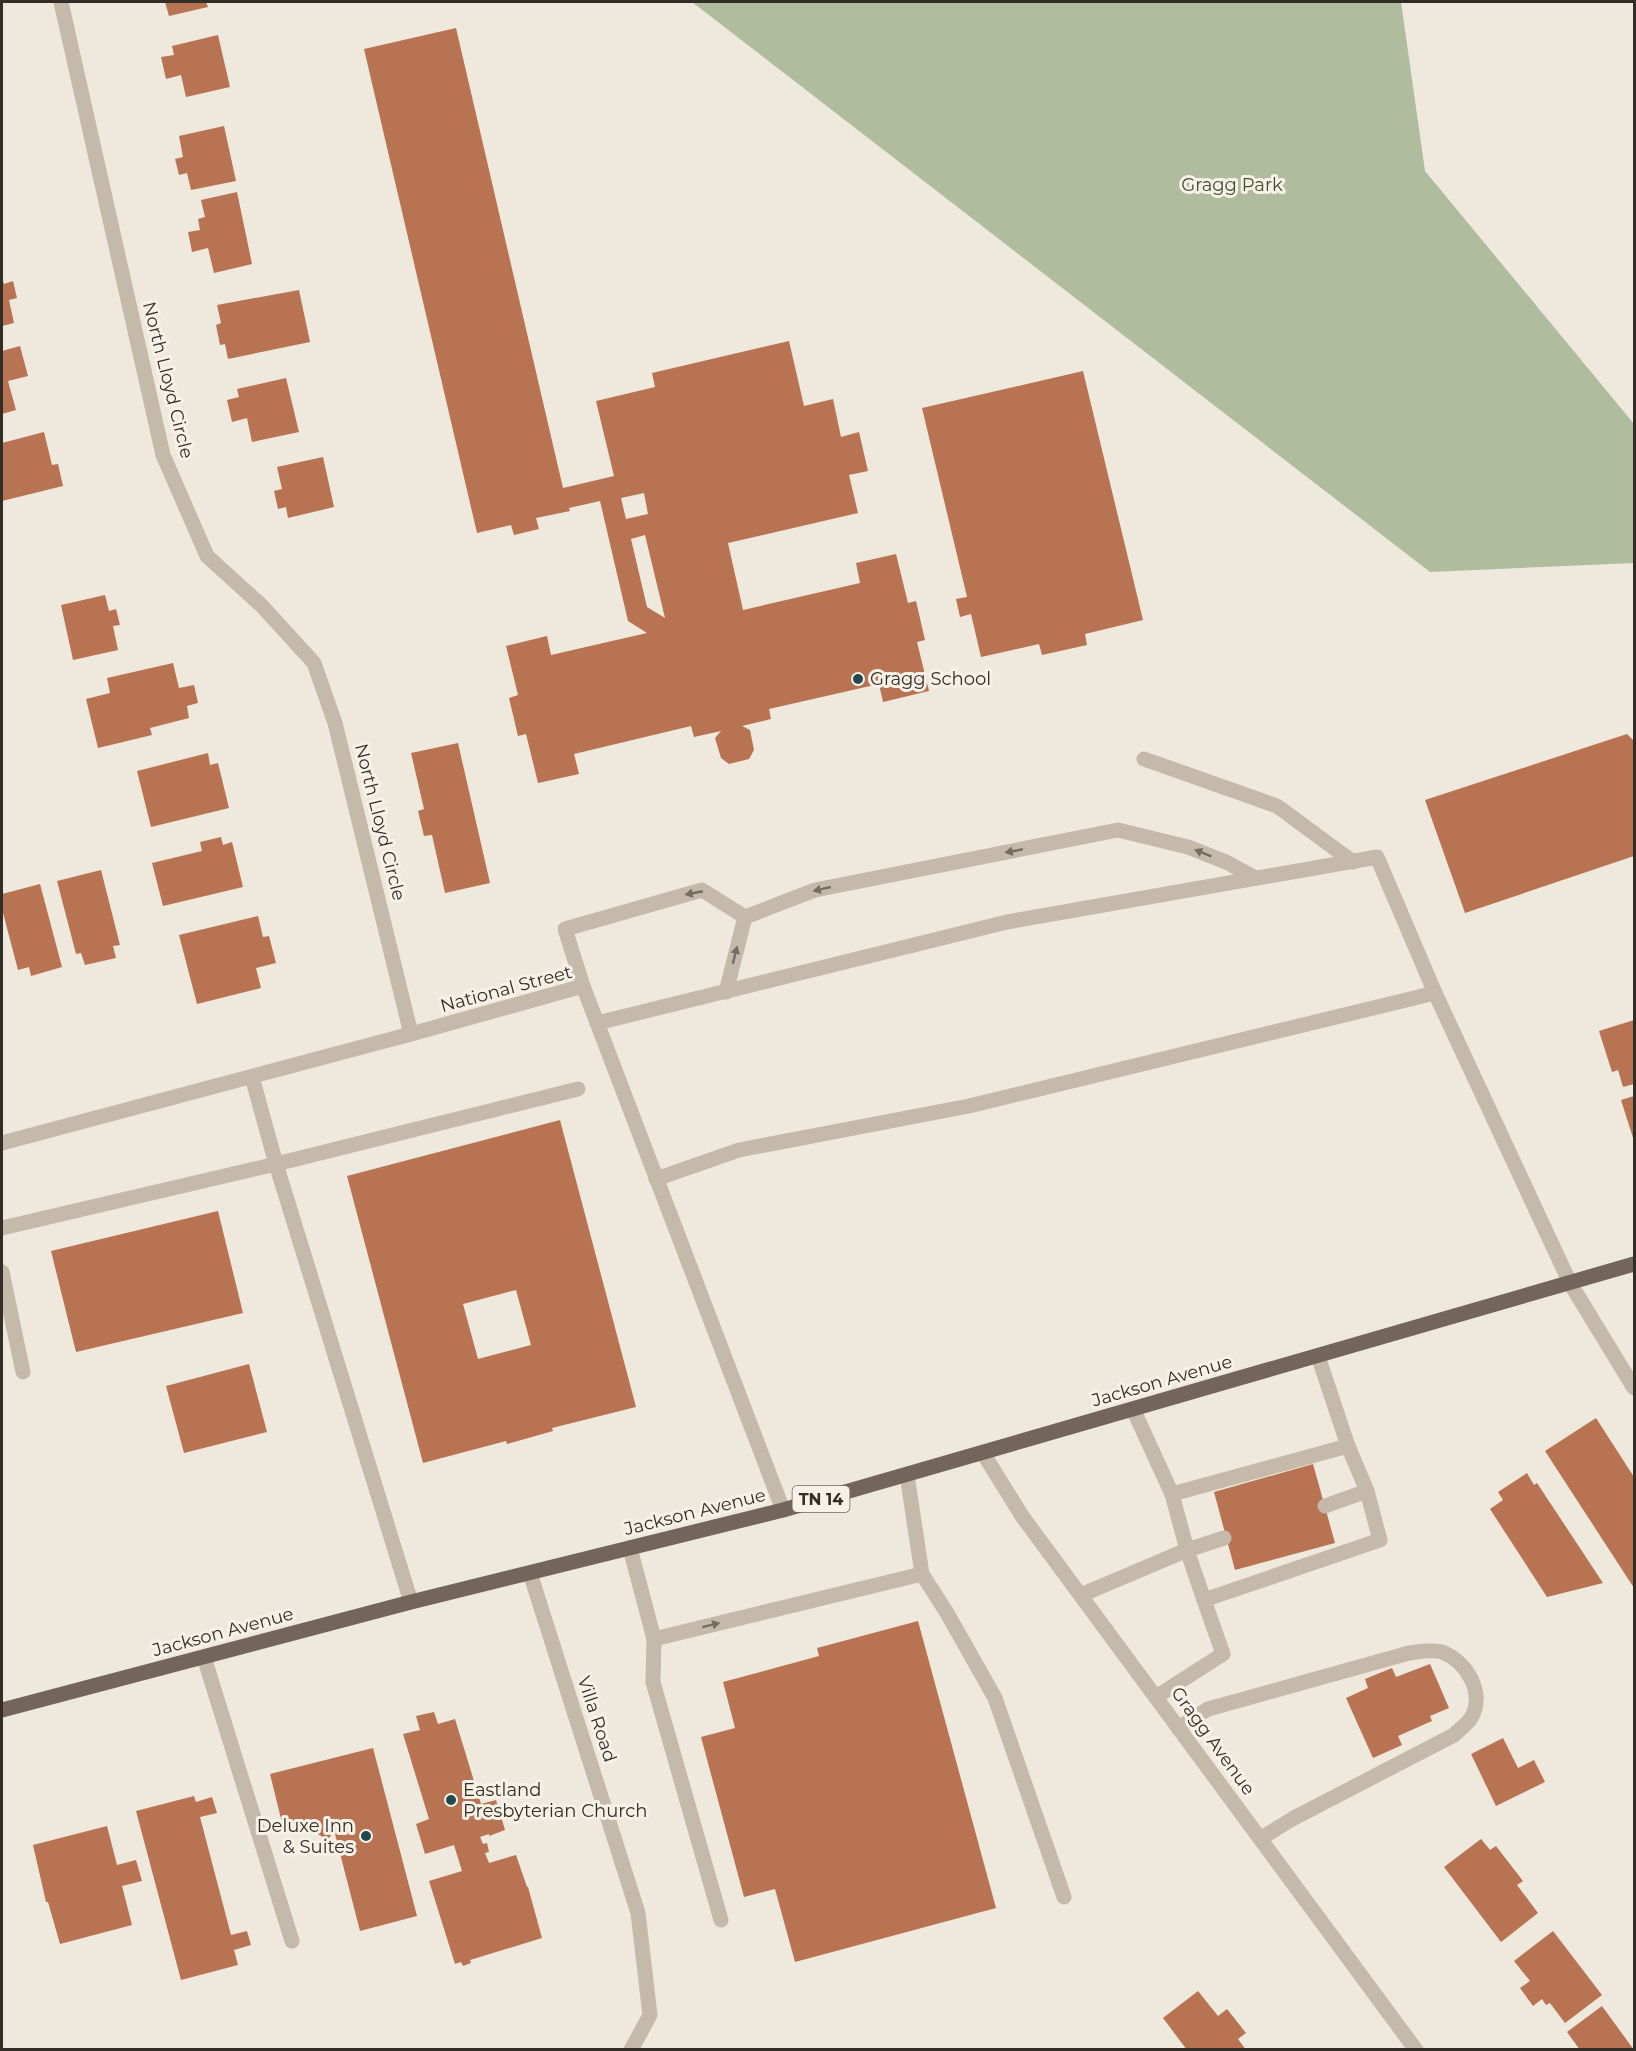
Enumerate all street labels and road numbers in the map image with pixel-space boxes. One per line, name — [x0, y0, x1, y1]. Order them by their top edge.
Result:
street label: North Lloyd Circle — [138, 299, 198, 461]
street label: North Lloyd Circle — [350, 741, 410, 903]
street label: National Street — [438, 961, 574, 1017]
street label: Jackson Avenue — [1088, 1350, 1235, 1412]
street label: Jackson Avenue — [621, 1484, 768, 1540]
road number: TN 14 — [792, 1486, 850, 1512]
street label: Jackson Avenue — [149, 1603, 296, 1662]
street label: Villa Road — [573, 1673, 621, 1765]
street label: Gragg Avenue — [1166, 1683, 1260, 1799]

